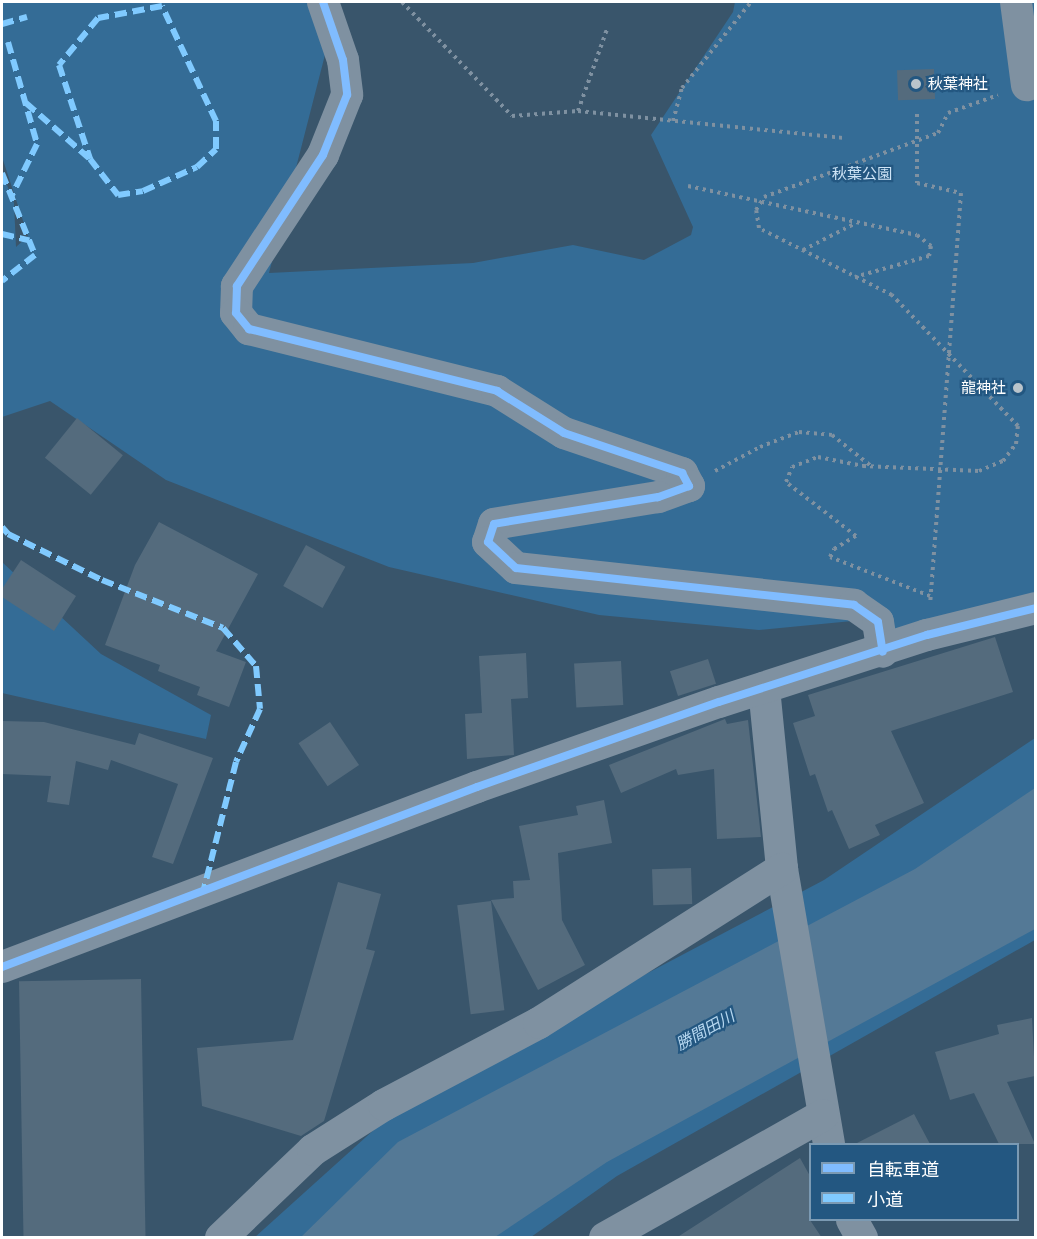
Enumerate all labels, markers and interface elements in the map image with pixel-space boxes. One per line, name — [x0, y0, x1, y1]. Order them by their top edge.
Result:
place label: 秋葉神社 — [928, 75, 988, 93]
marker: 秋葉神社 — [909, 77, 923, 91]
park label: 秋葉公園 — [832, 165, 892, 183]
place label: 龍神社 — [961, 379, 1006, 397]
marker: 龍神社 — [1011, 381, 1025, 395]
water label: 勝間田川 — [672, 1006, 738, 1054]
legend — [809, 1143, 1019, 1221]
text: 自転車道 — [867, 1159, 939, 1180]
text: 小道 — [867, 1189, 903, 1210]

